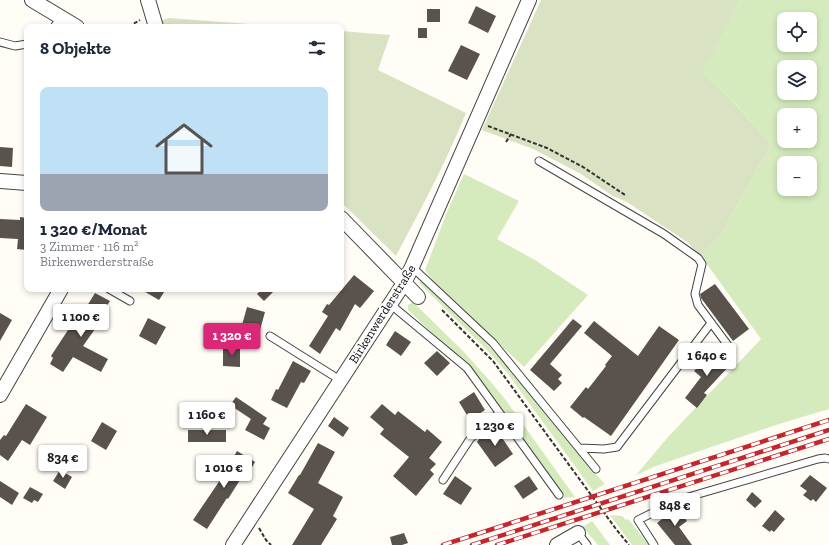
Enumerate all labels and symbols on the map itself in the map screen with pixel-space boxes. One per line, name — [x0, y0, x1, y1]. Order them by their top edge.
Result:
street label: Birkenwerderstraße — [346, 262, 418, 366]
pin: 1 100 € — [44, 304, 118, 338]
pin: 1 320 € — [195, 323, 269, 357]
pin: 1 640 € — [670, 343, 744, 377]
pin: 1 160 € — [170, 402, 244, 436]
pin: 1 230 € — [458, 413, 532, 447]
pin: 834 € — [35, 445, 91, 479]
pin: 1 010 € — [187, 455, 261, 489]
pin: 848 € — [647, 493, 703, 527]

